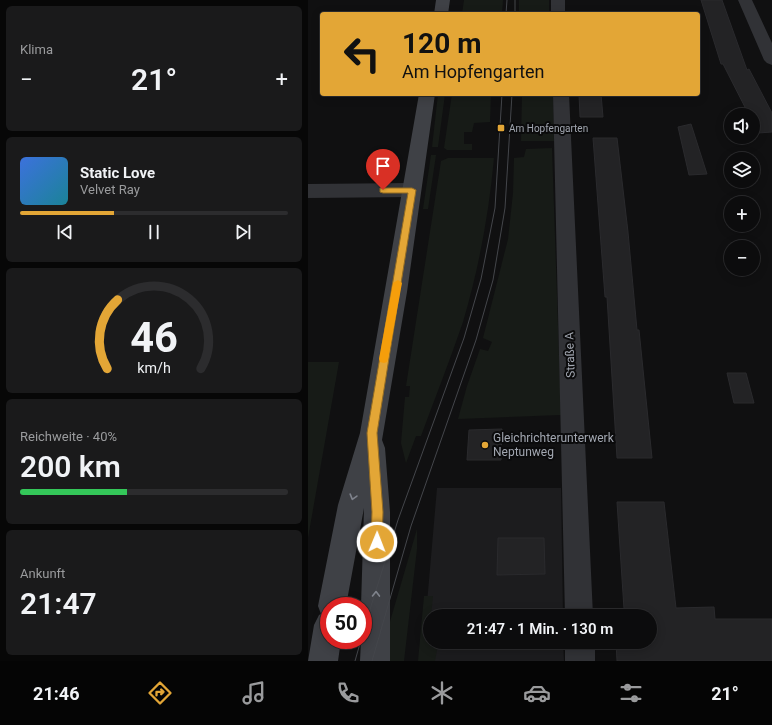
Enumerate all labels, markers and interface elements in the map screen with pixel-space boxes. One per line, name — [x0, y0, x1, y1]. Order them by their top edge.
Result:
text: 120 m — [402, 27, 481, 60]
icon: left — [336, 28, 388, 80]
text: Klima — [20, 42, 53, 57]
text: Am Hopfengarten — [402, 61, 545, 82]
text: 21° — [131, 62, 177, 97]
text: − — [20, 67, 33, 92]
text: + — [276, 67, 288, 92]
map controls — [724, 108, 760, 276]
button: sound — [724, 108, 760, 144]
marker: Am Hopfengarten — [496, 123, 506, 133]
place label: Am Hopfengarten — [509, 123, 588, 134]
pin — [366, 149, 400, 190]
button: layers — [724, 152, 760, 188]
icon: arrive — [372, 155, 394, 177]
text: Static Love — [80, 164, 155, 182]
text: Velvet Ray — [80, 182, 140, 197]
button: + — [724, 196, 760, 232]
icon: previous — [54, 221, 76, 243]
icon: pause — [143, 221, 165, 243]
icon: next — [232, 221, 254, 243]
button: − — [724, 240, 760, 276]
text: 46 — [130, 312, 178, 361]
street label: Straße A — [562, 332, 578, 378]
text: km/h — [137, 359, 171, 375]
text: Reichweite · 40% — [20, 429, 117, 444]
place label: Gleichrichterunterwerk Neptunweg — [493, 431, 615, 459]
marker: Gleichrichterunterwerk Neptunweg — [480, 440, 490, 450]
text: 200 km — [20, 449, 121, 484]
one-way arrow — [349, 493, 358, 500]
position arrow — [356, 521, 398, 563]
text: Ankunft — [20, 566, 65, 581]
text: 21:47 — [20, 586, 97, 621]
one-way arrow — [372, 591, 380, 597]
speed limit sign: 50 — [320, 597, 372, 649]
text: 21:47 · 1 Min. · 130 m — [467, 620, 613, 638]
icon: directions — [146, 679, 174, 707]
icon: music — [240, 679, 268, 707]
icon: phone — [334, 679, 362, 707]
icon: climate — [428, 679, 456, 707]
icon: car — [523, 679, 551, 707]
icon: filters — [617, 679, 645, 707]
text: 21:46 — [33, 683, 80, 704]
text: 21° — [711, 683, 739, 704]

